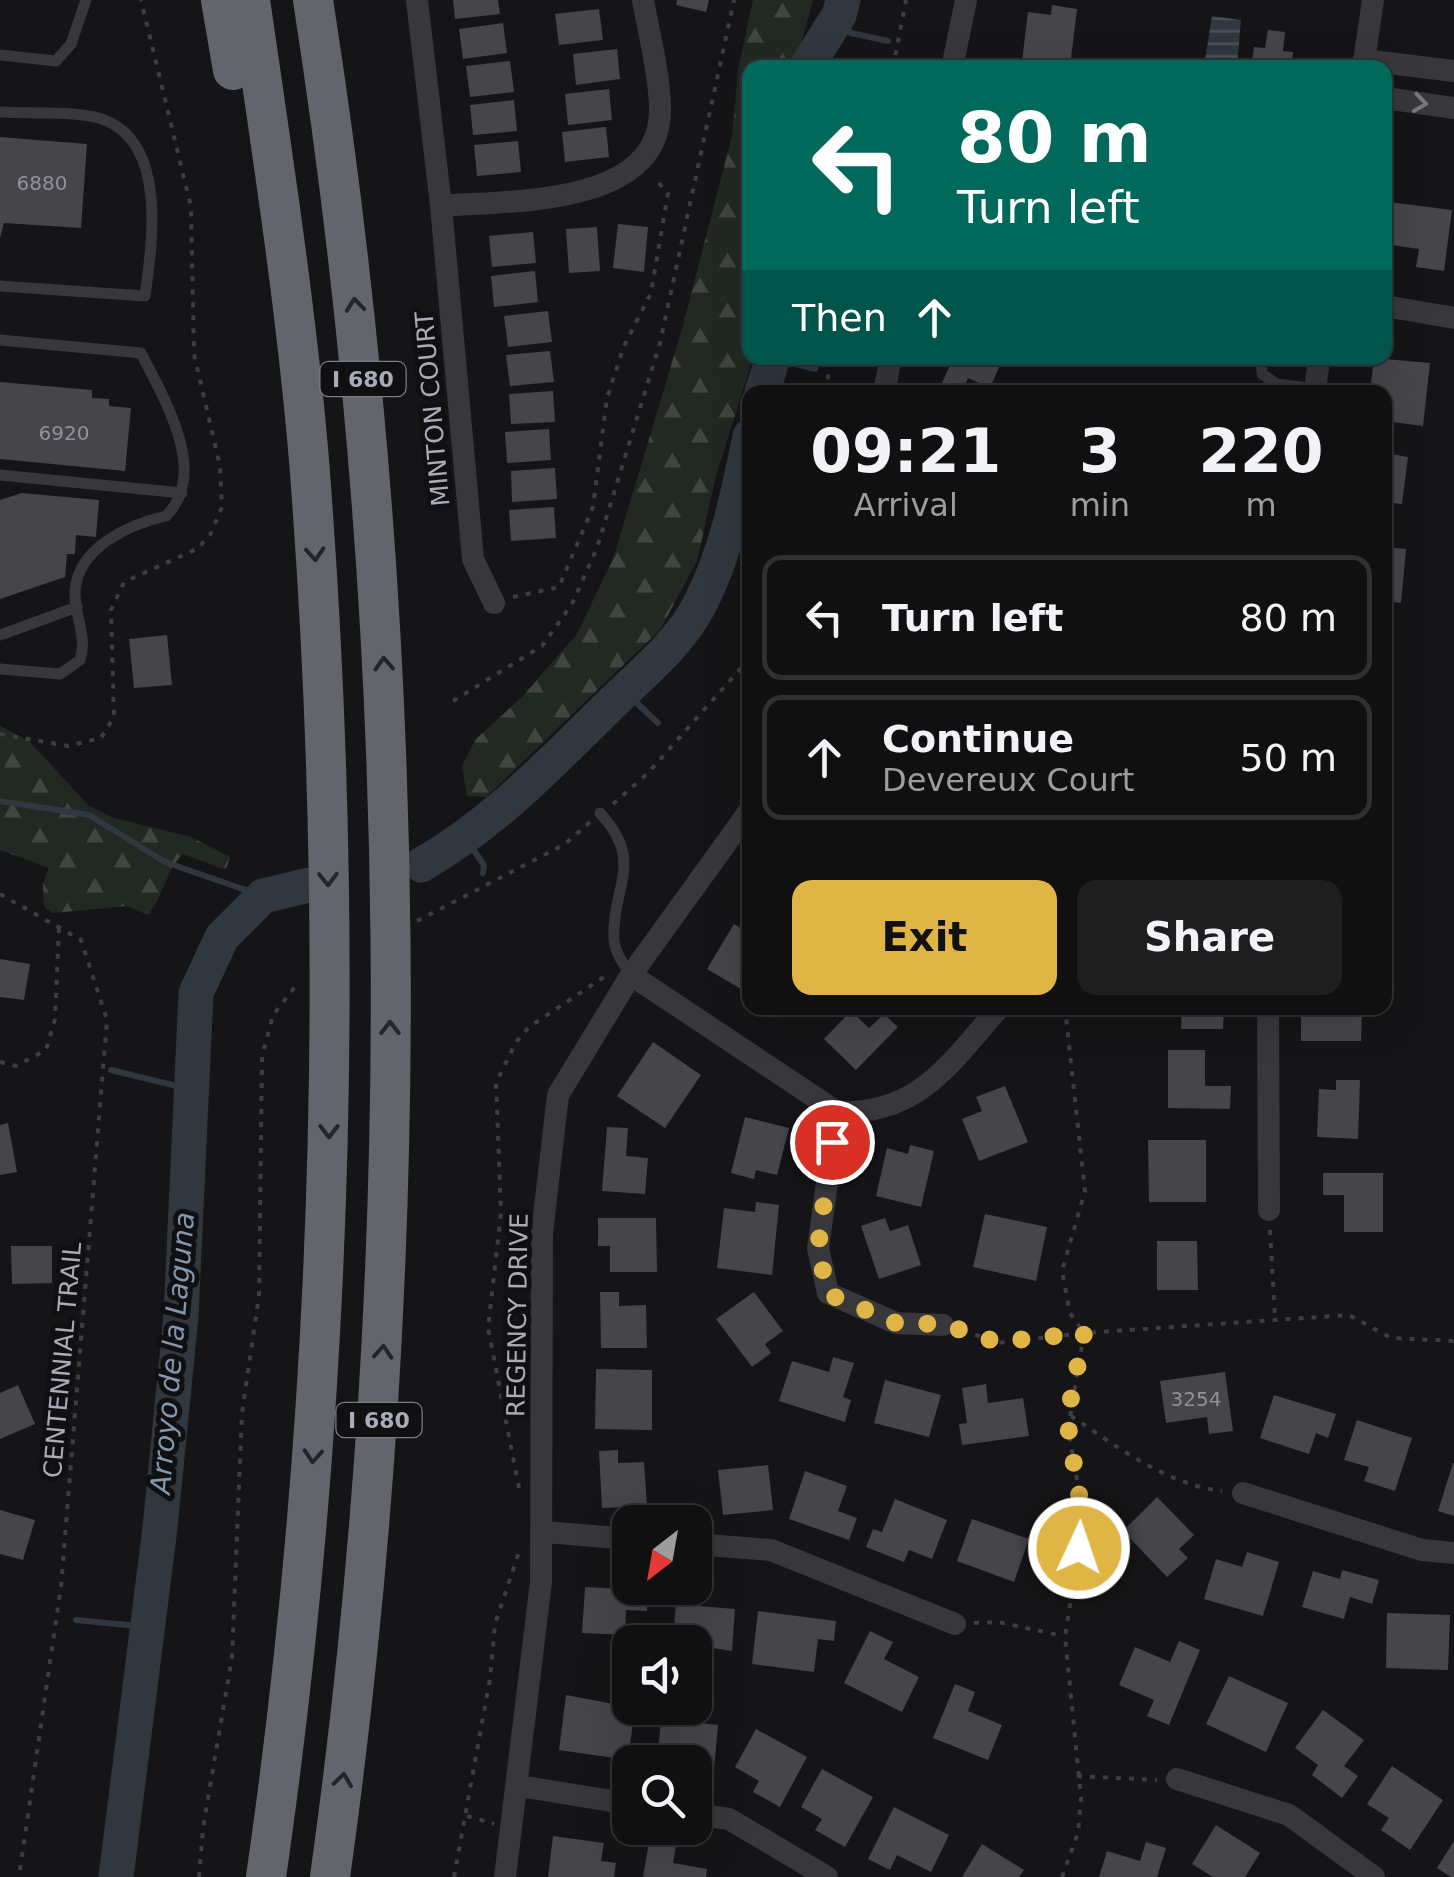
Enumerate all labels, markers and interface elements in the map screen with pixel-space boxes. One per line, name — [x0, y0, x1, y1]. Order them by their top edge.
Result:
one-way arrow — [1411, 92, 1428, 113]
text: 80 m — [957, 97, 1152, 179]
icon: left — [792, 100, 922, 230]
house number: 6880 — [17, 171, 67, 195]
text: Turn left — [957, 181, 1140, 234]
icon: ahead — [907, 290, 962, 345]
text: Then — [792, 296, 887, 340]
one-way arrow — [345, 297, 366, 313]
street label: MINTON COURT — [409, 310, 455, 508]
road number: I 680 — [320, 362, 406, 396]
text: 09:21 — [810, 416, 1001, 486]
text: 3 — [1079, 416, 1121, 486]
text: 220 — [1198, 416, 1324, 486]
house number: 6920 — [39, 421, 89, 445]
text: Arrival — [854, 486, 958, 524]
text: min — [1070, 486, 1130, 524]
text: m — [1245, 486, 1277, 524]
one-way arrow — [304, 546, 325, 562]
icon: left — [797, 590, 852, 645]
text: Turn left — [882, 596, 1063, 640]
text: 80 m — [1240, 596, 1337, 640]
one-way arrow — [374, 655, 395, 671]
text: Continue — [882, 717, 1074, 761]
icon: ahead — [797, 730, 852, 785]
text: 50 m — [1240, 736, 1337, 780]
text: Devereux Court — [882, 761, 1134, 799]
one-way arrow — [318, 871, 339, 887]
button: Exit — [792, 880, 1057, 995]
button: Share — [1077, 880, 1342, 995]
one-way arrow — [379, 1019, 401, 1034]
pin — [790, 1100, 875, 1185]
icon: arrive — [805, 1115, 860, 1170]
one-way arrow — [318, 1124, 340, 1140]
water label: Arroyo de la Laguna — [144, 1211, 201, 1497]
street label: REGENCY DRIVE — [501, 1213, 534, 1417]
street label: CENTENNIAL TRAIL — [38, 1241, 87, 1479]
one-way arrow — [372, 1344, 393, 1360]
house number: 3254 — [1171, 1387, 1221, 1411]
road number: I 680 — [336, 1403, 422, 1437]
one-way arrow — [303, 1448, 324, 1464]
position arrow — [1027, 1496, 1131, 1600]
north arrow — [612, 1505, 712, 1605]
map controls — [612, 1505, 712, 1845]
button: sound — [612, 1625, 712, 1725]
button: search — [612, 1745, 712, 1845]
one-way arrow — [332, 1772, 353, 1789]

